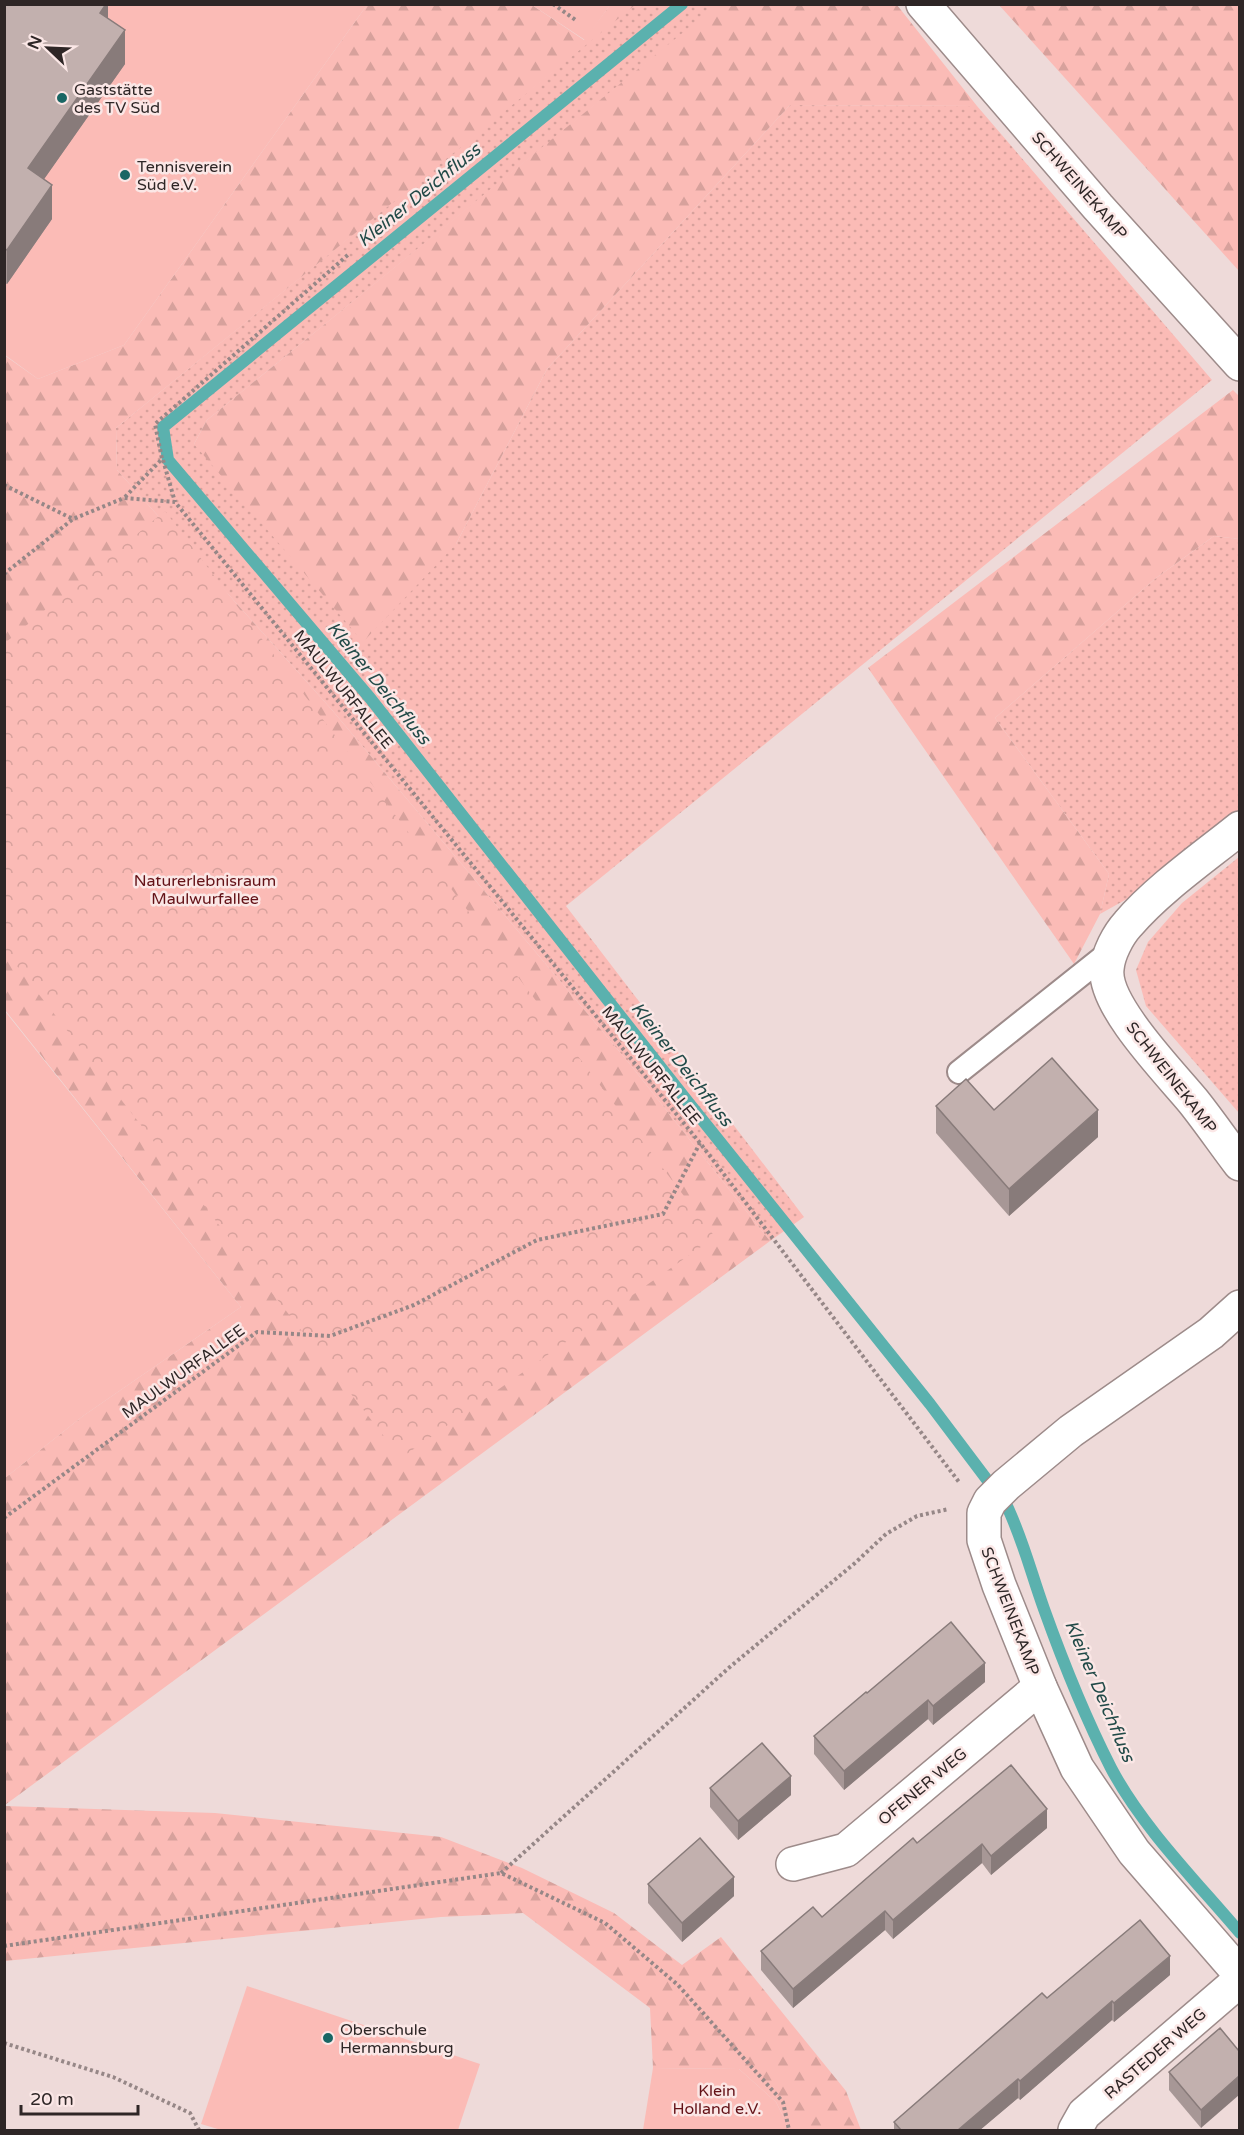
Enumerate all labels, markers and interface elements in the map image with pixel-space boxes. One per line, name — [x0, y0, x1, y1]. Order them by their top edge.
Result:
north arrow — [18, 18, 78, 78]
text: N — [23, 33, 47, 52]
place label: Gaststätte des TV Süd — [74, 80, 160, 118]
marker: Gaststätte des TV Süd — [55, 91, 69, 105]
street label: SCHWEINEKAMP — [1027, 128, 1131, 244]
water label: Kleiner Deichfluss — [353, 138, 486, 251]
place label: Tennisverein Süd e.V. — [137, 157, 232, 195]
marker: Tennisverein Süd e.V. — [118, 168, 132, 182]
water label: Kleiner Deichfluss — [323, 617, 436, 750]
street label: MAULWURFALLEE — [289, 626, 397, 753]
park label: Naturerlebnisraum Maulwurfallee — [134, 871, 276, 909]
water label: Kleiner Deichfluss — [627, 997, 738, 1132]
street label: MAULWURFALLEE — [597, 1002, 705, 1129]
street label: SCHWEINEKAMP — [1122, 1018, 1221, 1137]
street label: MAULWURFALLEE — [118, 1320, 249, 1423]
street label: SCHWEINEKAMP — [976, 1544, 1044, 1678]
water label: Kleiner Deichfluss — [1060, 1617, 1140, 1766]
street label: OFENER WEG — [874, 1744, 971, 1830]
street label: RASTEDER WEG — [1101, 2004, 1211, 2104]
place label: Oberschule Hermannsburg — [340, 2020, 454, 2058]
marker: Oberschule Hermannsburg — [321, 2031, 335, 2045]
scale bar — [21, 2078, 138, 2116]
park label: Klein Holland e.V. — [673, 2081, 761, 2119]
text: 20 m — [30, 2088, 74, 2110]

